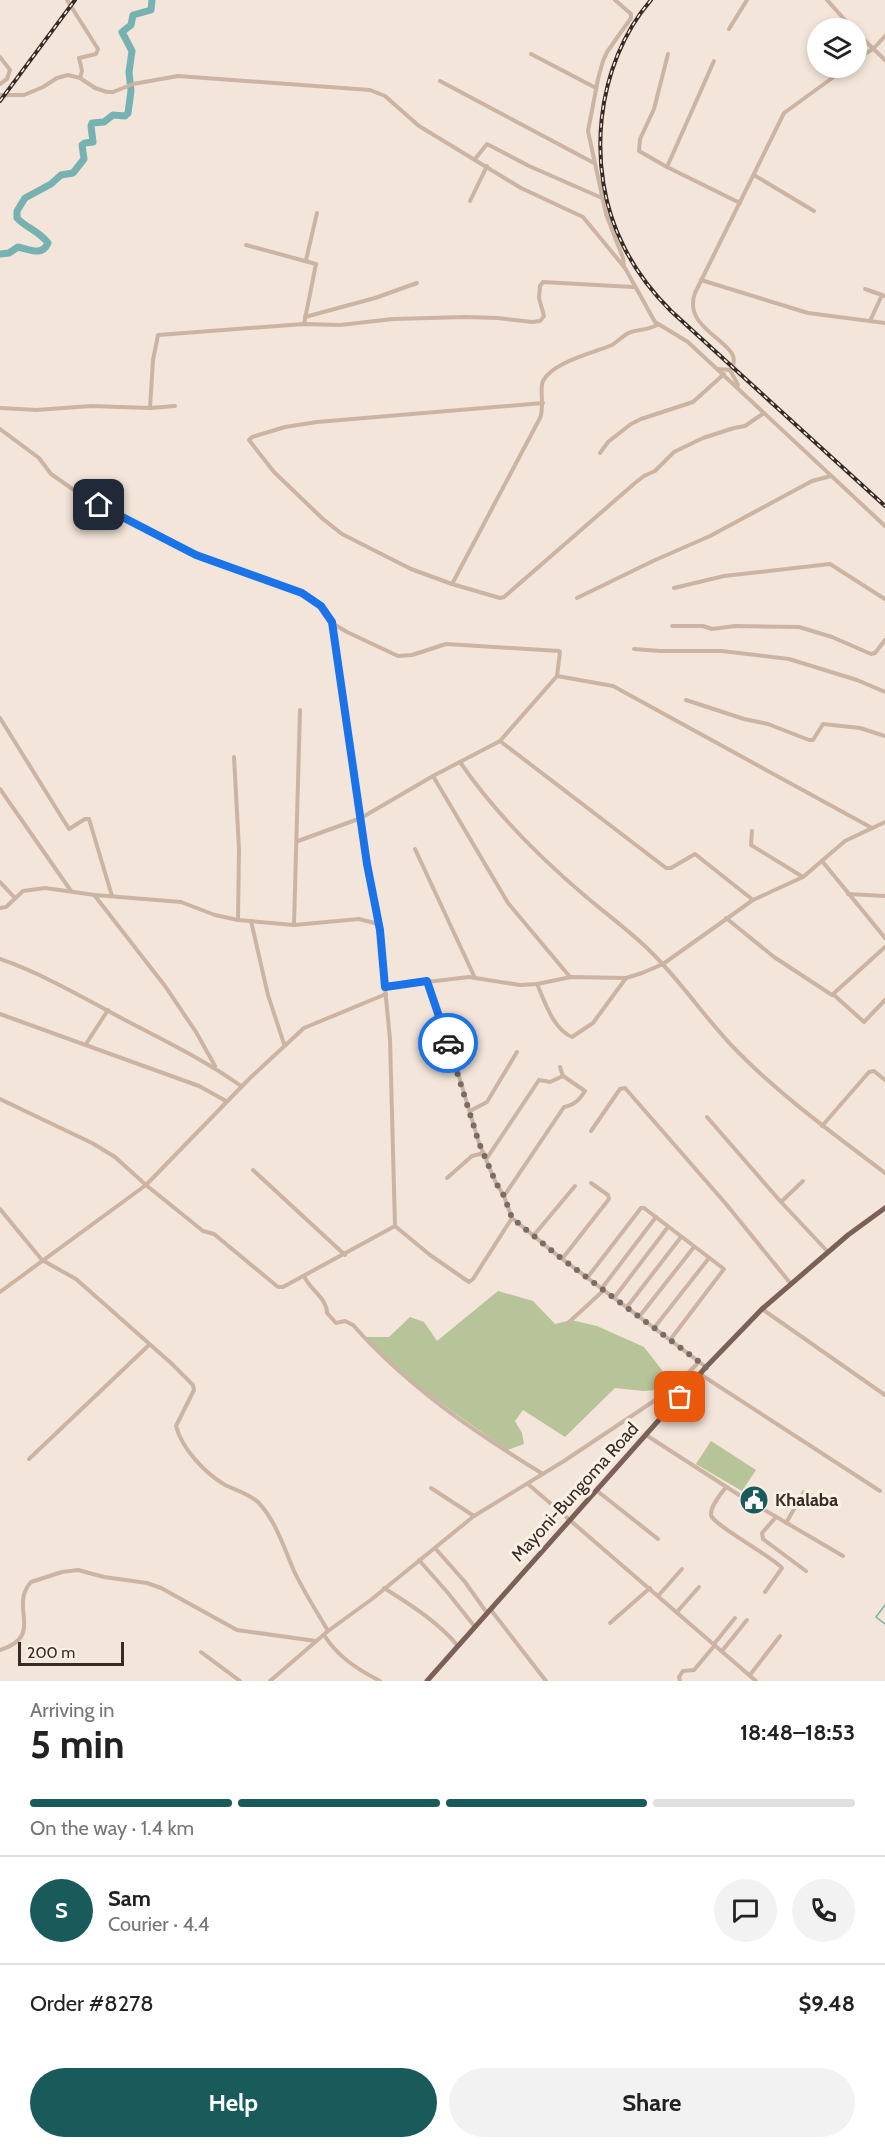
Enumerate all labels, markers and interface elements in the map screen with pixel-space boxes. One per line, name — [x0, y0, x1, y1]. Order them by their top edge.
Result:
map controls — [807, 18, 867, 78]
button: layers — [807, 18, 867, 78]
pin — [73, 479, 124, 530]
icon: home — [82, 488, 115, 521]
courier — [418, 1013, 478, 1073]
icon: car — [432, 1027, 465, 1060]
pin — [654, 1371, 705, 1422]
icon: bag — [663, 1380, 696, 1413]
street label: Mayoni-Bungoma Road — [507, 1418, 643, 1566]
public building icon: Khalaba — [738, 1484, 770, 1516]
place label: Khalaba — [775, 1489, 838, 1511]
scale bar — [18, 1639, 124, 1666]
text: 200 m — [27, 1643, 75, 1662]
text: Arriving in — [30, 1698, 114, 1722]
text: 18:48–18:53 — [740, 1719, 855, 1746]
text: 5 min — [30, 1720, 125, 1768]
text: On the way · 1.4 km — [30, 1816, 194, 1840]
button: chat — [714, 1879, 777, 1942]
button: phone — [792, 1879, 855, 1942]
text: Sam — [108, 1885, 151, 1912]
text: S — [55, 1897, 68, 1924]
text: Courier · 4.4 — [108, 1912, 209, 1936]
text: Order #8278 — [30, 1990, 154, 2017]
text: $9.48 — [798, 1990, 855, 2017]
button: Help — [30, 2068, 437, 2137]
button: Share — [449, 2068, 855, 2137]

